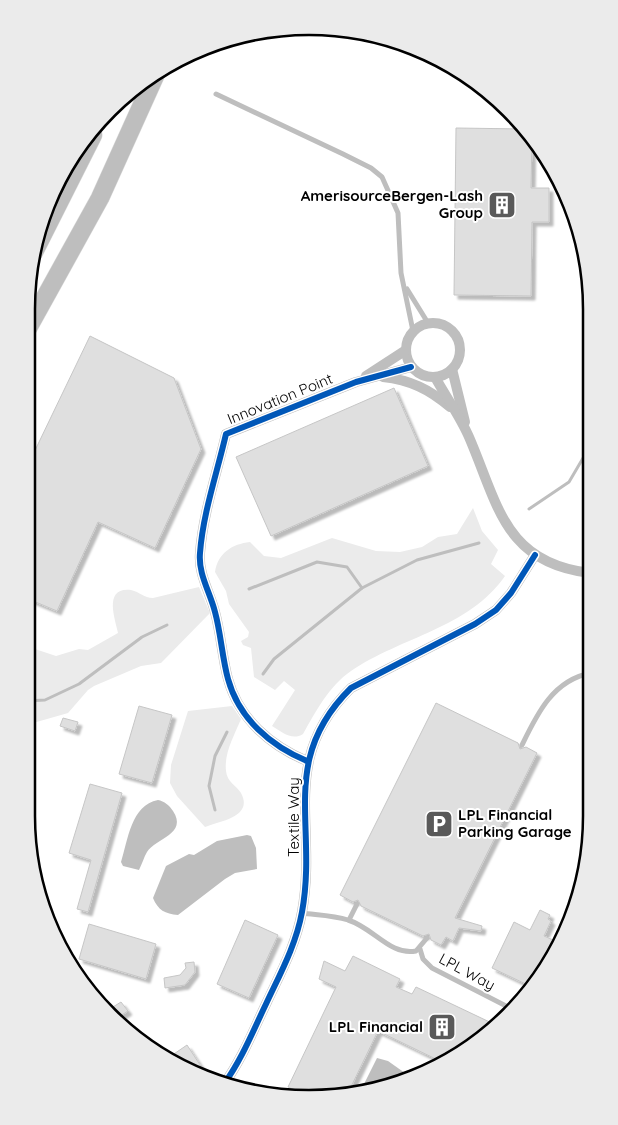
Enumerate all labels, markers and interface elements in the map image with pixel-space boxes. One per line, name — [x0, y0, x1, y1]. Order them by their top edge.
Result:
place label: AmerisourceBergen-Lash Group — [301, 186, 483, 222]
building icon: AmerisourceBergen-Lash Group — [487, 190, 517, 220]
street label: Innovation Point — [224, 369, 335, 428]
street label: Textile Way — [284, 777, 303, 857]
place label: LPL Financial Parking Garage — [458, 805, 572, 841]
parking icon: LPL Financial Parking Garage — [424, 809, 454, 839]
street label: LPL Way — [436, 949, 499, 994]
building icon: LPL Financial — [427, 1012, 457, 1042]
place label: LPL Financial — [329, 1017, 423, 1036]

